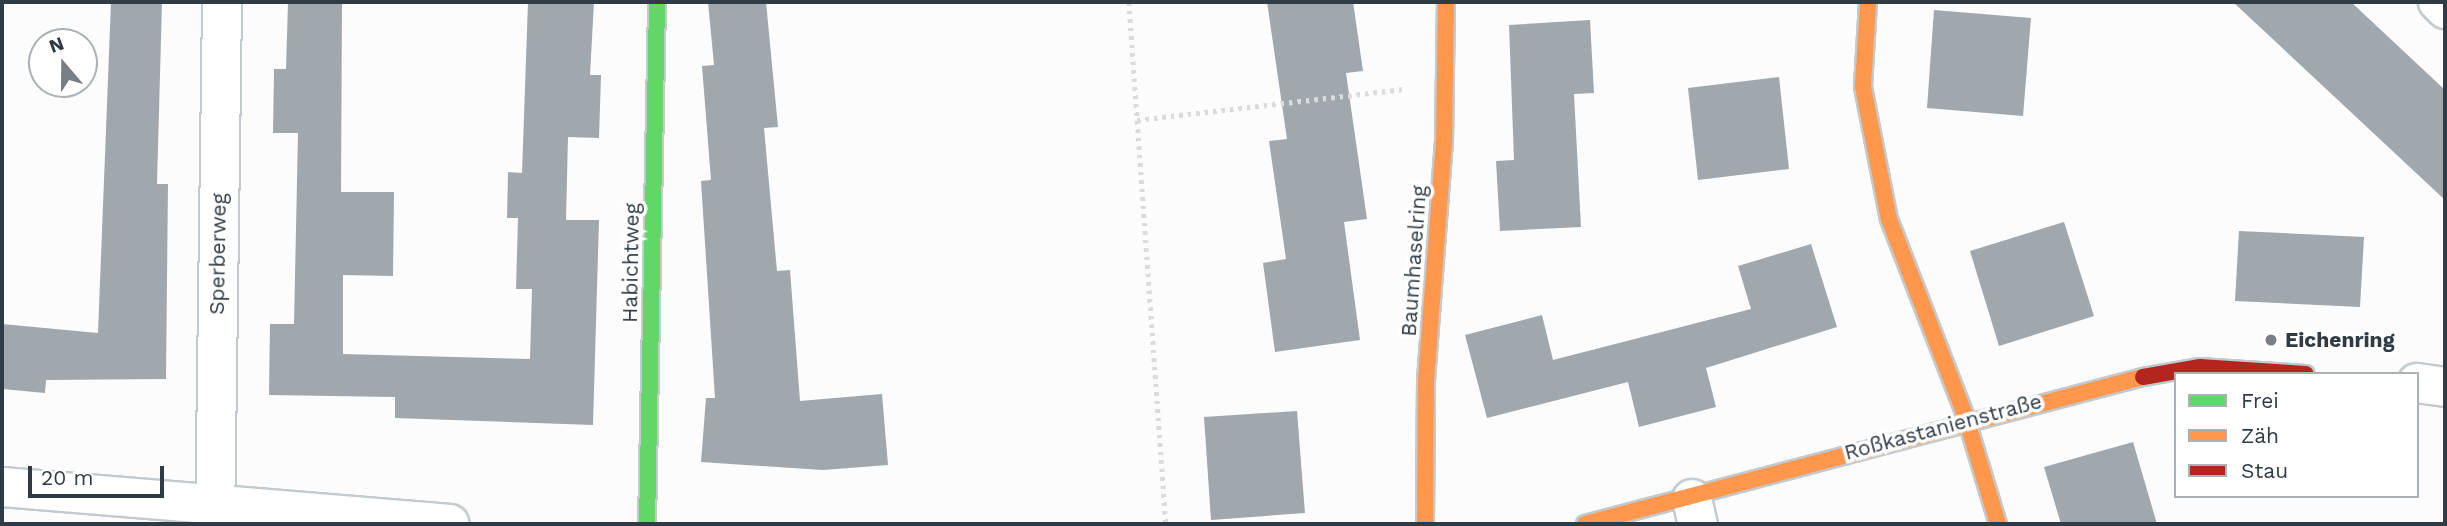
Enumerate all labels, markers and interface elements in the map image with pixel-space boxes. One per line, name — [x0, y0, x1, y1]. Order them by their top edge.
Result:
north arrow — [28, 28, 98, 98]
text: N — [46, 31, 67, 58]
street label: Baumhaselring — [1396, 185, 1432, 337]
street label: Sperberweg — [204, 193, 232, 315]
street label: Habichtweg — [617, 203, 645, 323]
place label: Eichenring — [2285, 327, 2394, 353]
marker: Eichenring — [2263, 332, 2279, 348]
legend — [2174, 372, 2419, 498]
text: Frei — [2241, 388, 2279, 413]
street label: Roßkastanienstraße — [1842, 389, 2044, 465]
text: Zäh — [2241, 423, 2279, 448]
scale bar — [32, 452, 168, 496]
text: Stau — [2241, 458, 2288, 483]
text: 20 m — [41, 465, 93, 490]

